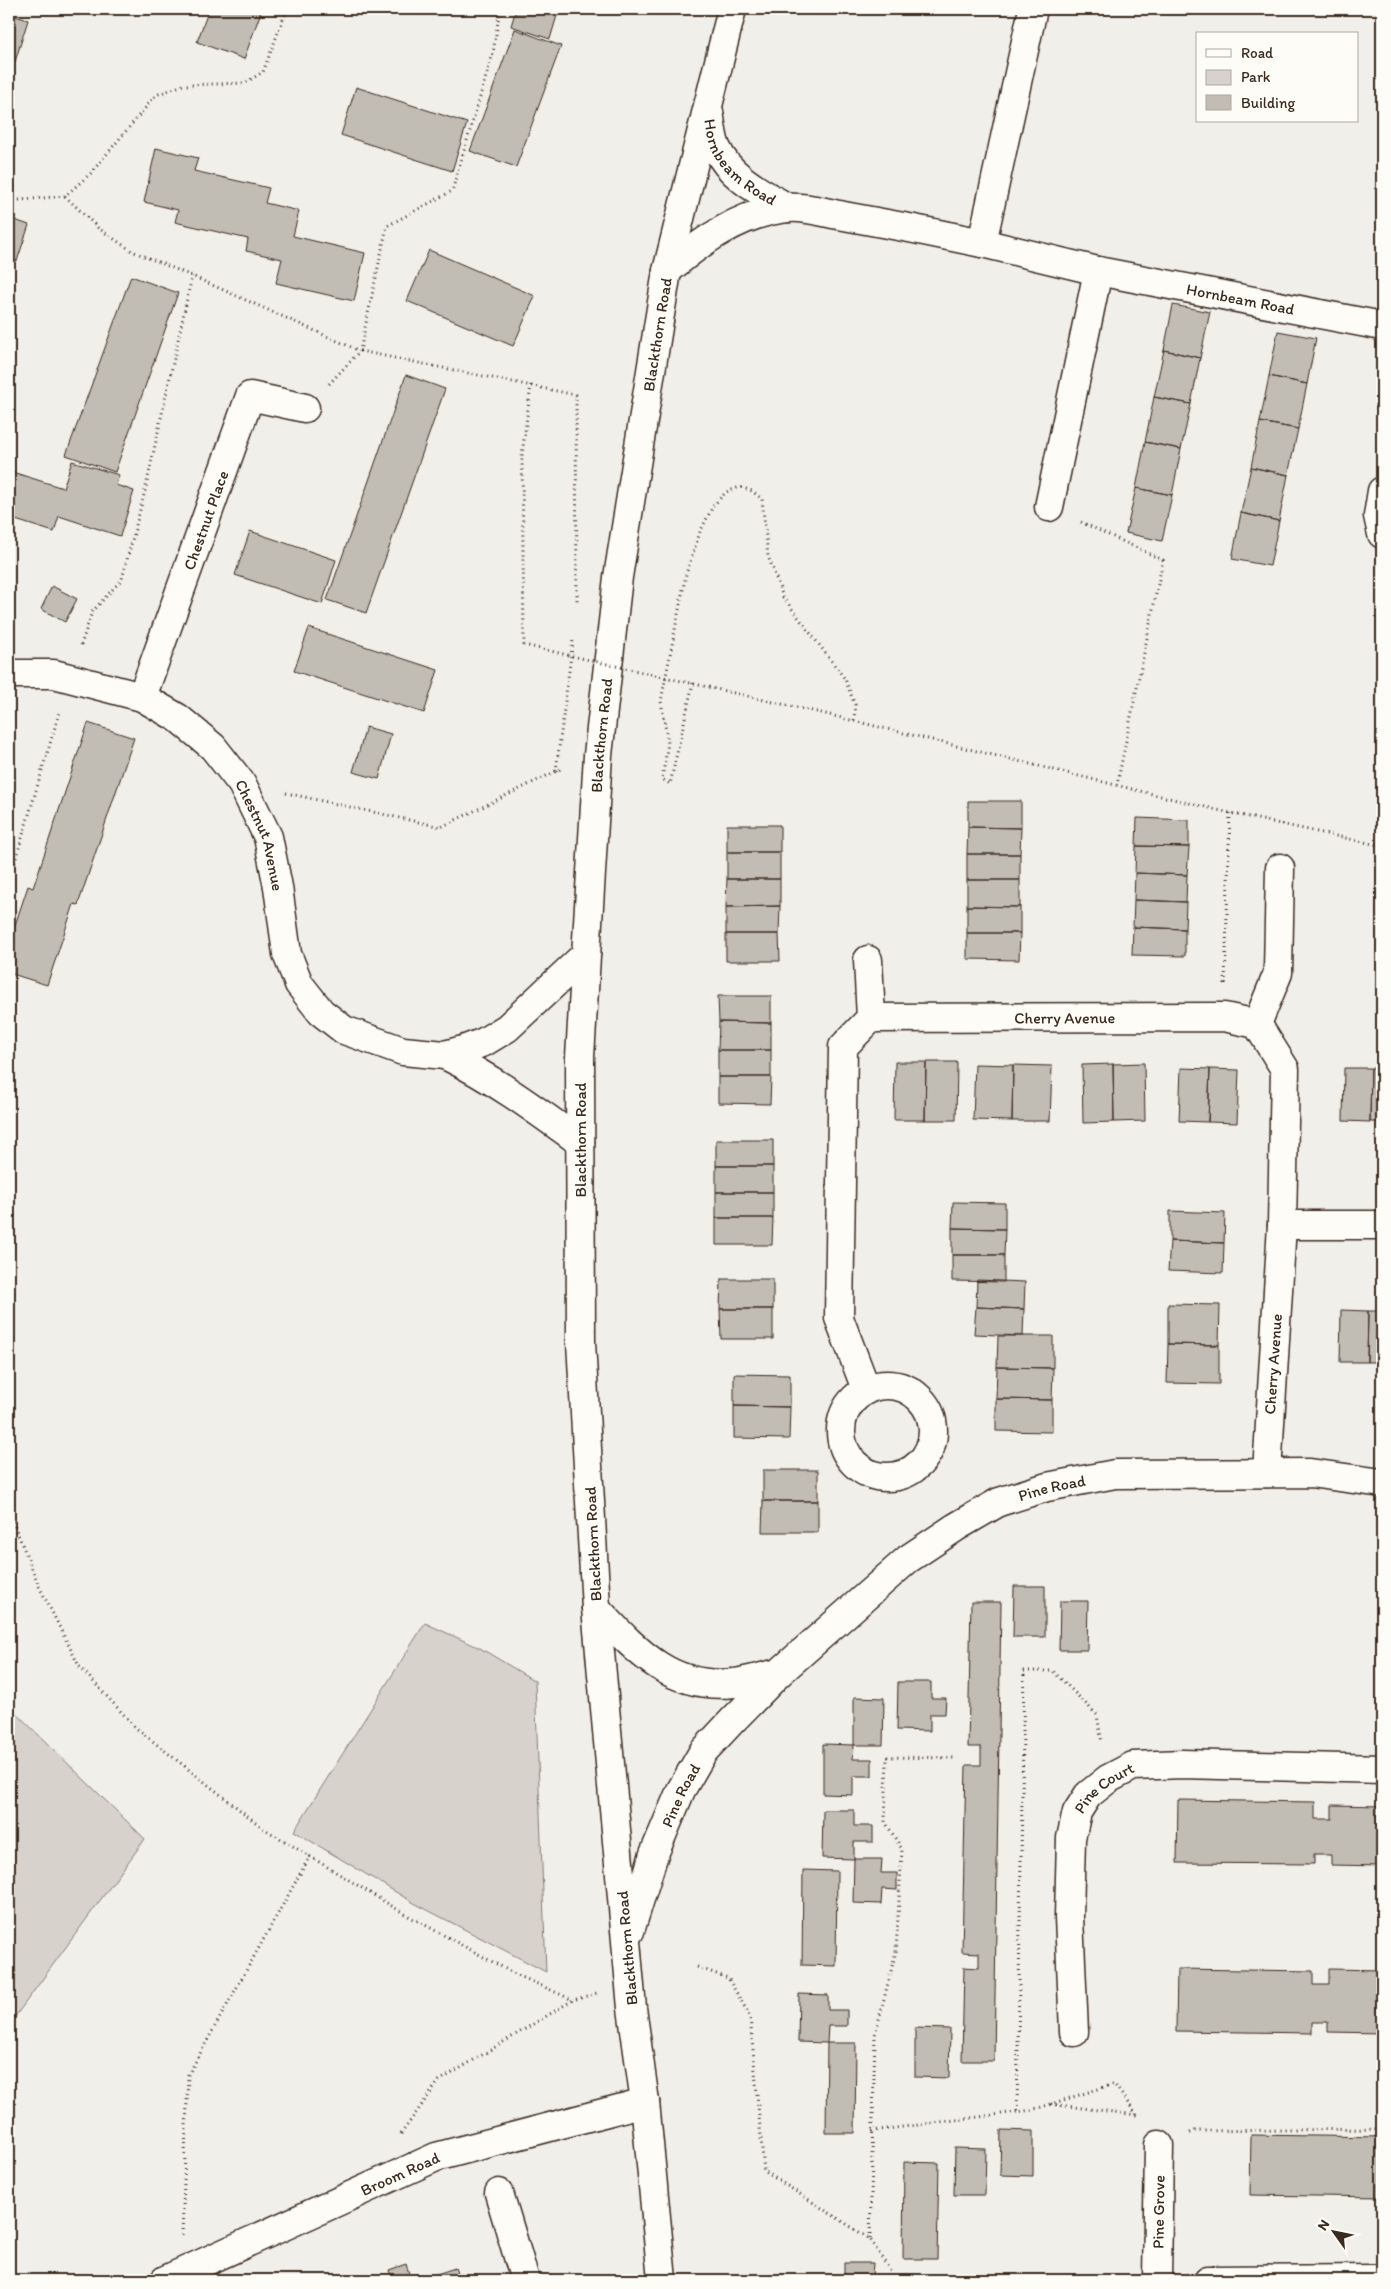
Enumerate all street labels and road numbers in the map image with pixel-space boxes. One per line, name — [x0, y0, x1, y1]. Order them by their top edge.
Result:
street label: Hornbeam Road — [701, 117, 780, 209]
street label: Blackthorn Road — [638, 276, 675, 393]
street label: Hornbeam Road — [1185, 279, 1297, 318]
street label: Chestnut Place — [179, 468, 232, 572]
street label: Blackthorn Road — [586, 677, 616, 793]
street label: Chestnut Avenue — [232, 776, 288, 892]
street label: Cherry Avenue — [1014, 1008, 1115, 1027]
street label: Blackthorn Road — [571, 1082, 590, 1197]
street label: Cherry Avenue — [1260, 1313, 1286, 1415]
street label: Pine Road — [1016, 1470, 1087, 1505]
street label: Blackthorn Road — [580, 1486, 605, 1602]
street label: Pine Court — [1069, 1758, 1137, 1817]
street label: Pine Road — [657, 1760, 704, 1830]
street label: Blackthorn Road — [612, 1890, 641, 2006]
street label: Broom Road — [357, 2147, 443, 2200]
street label: Pine Grove — [1148, 2175, 1168, 2249]

